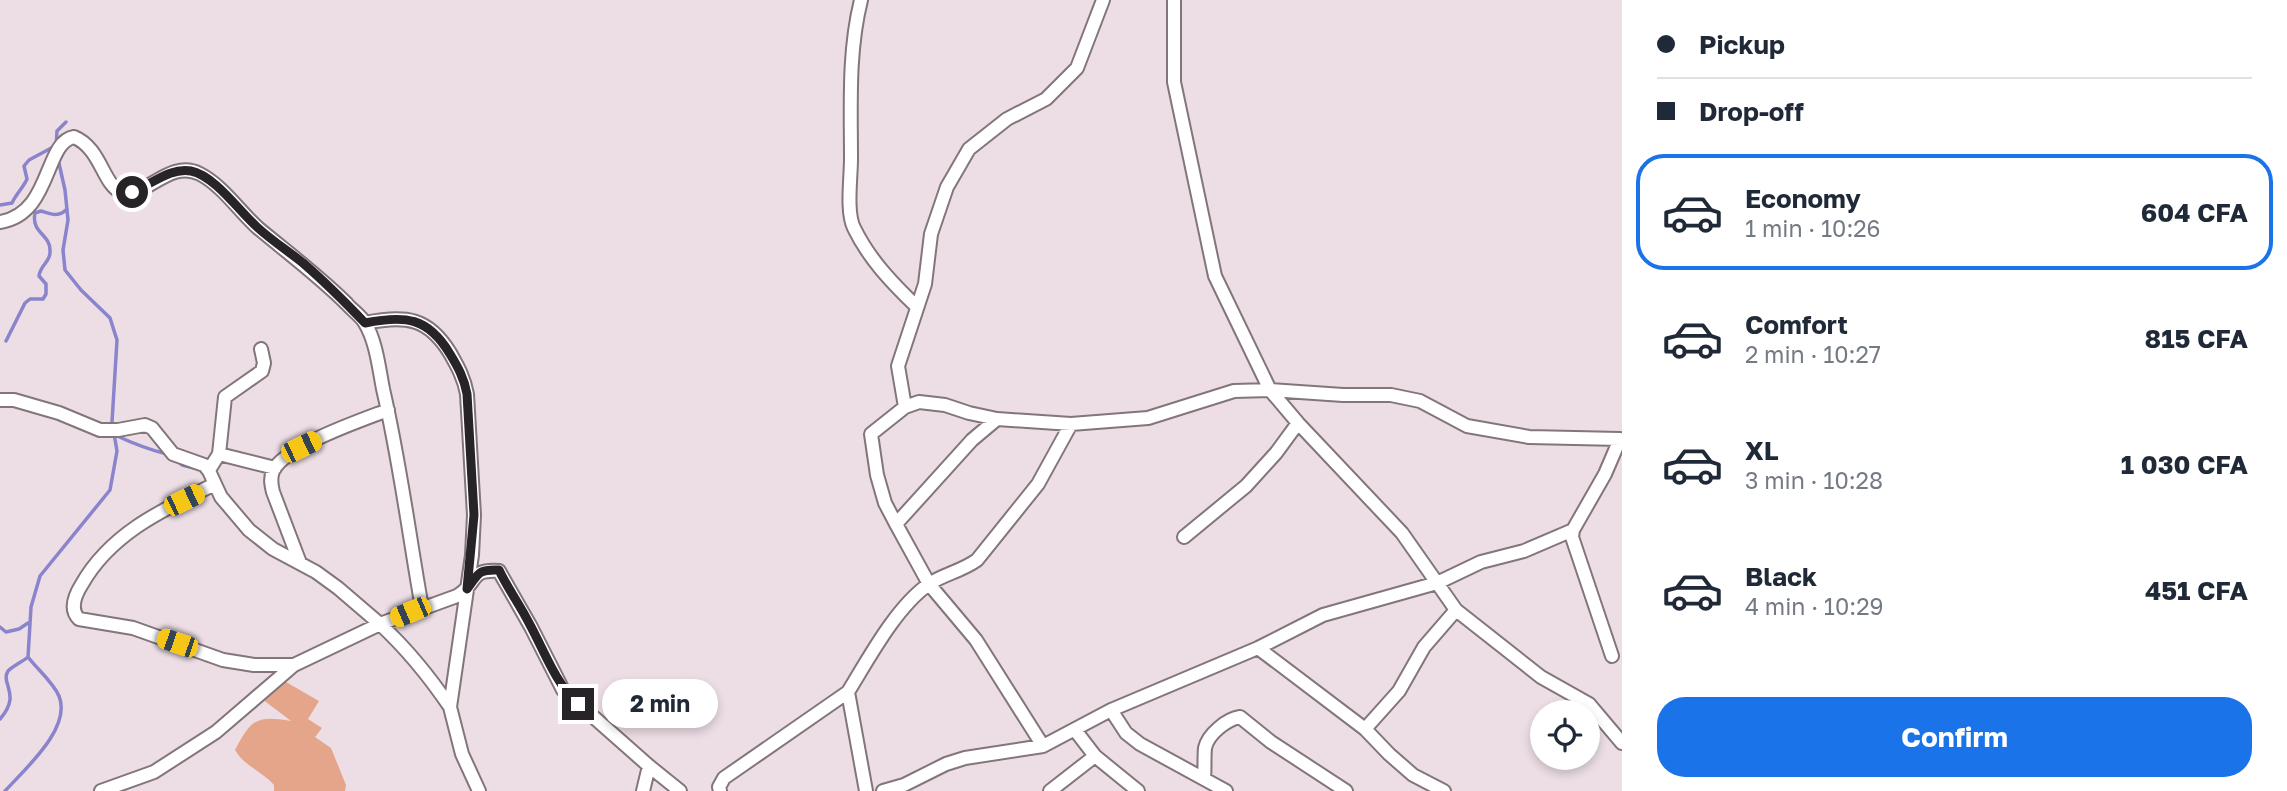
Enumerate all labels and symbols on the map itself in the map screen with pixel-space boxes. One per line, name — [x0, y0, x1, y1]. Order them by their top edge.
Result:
route start — [116, 176, 148, 208]
car — [278, 428, 325, 466]
car — [161, 481, 208, 519]
car — [387, 594, 434, 630]
car — [154, 626, 201, 660]
callout: 2 min — [602, 680, 718, 728]
route end — [562, 688, 594, 720]

